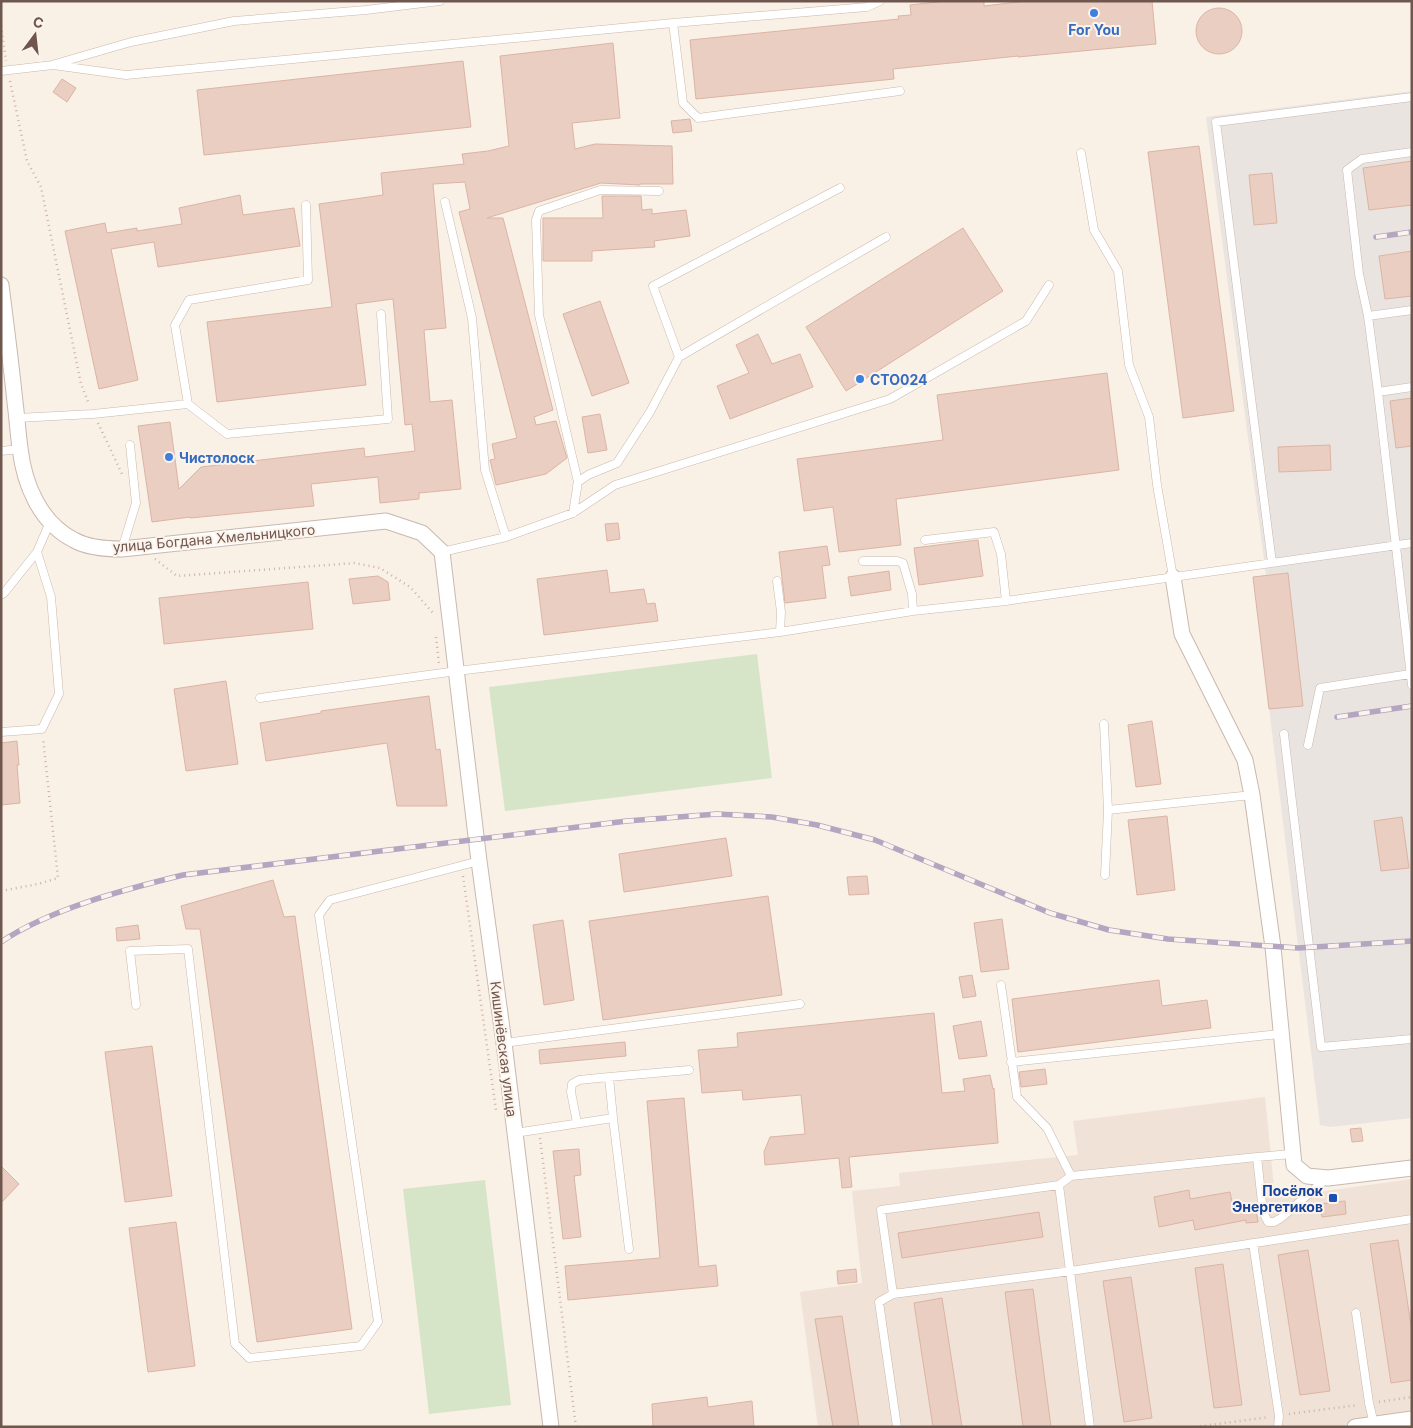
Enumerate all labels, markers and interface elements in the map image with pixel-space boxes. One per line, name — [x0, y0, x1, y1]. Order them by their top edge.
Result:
marker: For You — [1088, 7, 1100, 19]
north arrow — [10, 10, 60, 60]
text: С — [31, 12, 46, 32]
place label: For You — [1068, 21, 1120, 38]
place label: СТО024 — [870, 371, 928, 388]
marker: СТО024 — [854, 373, 866, 385]
place label: Чистолоск — [179, 449, 256, 466]
marker: Чистолоск — [163, 451, 175, 463]
street label: улица Богдана Хмельницкого — [112, 521, 316, 555]
street label: Кишинёвская улица — [487, 980, 521, 1118]
place label: Посёлок Энергетиков — [1232, 1182, 1324, 1215]
marker: Посёлок Энергетиков — [1327, 1192, 1339, 1204]

